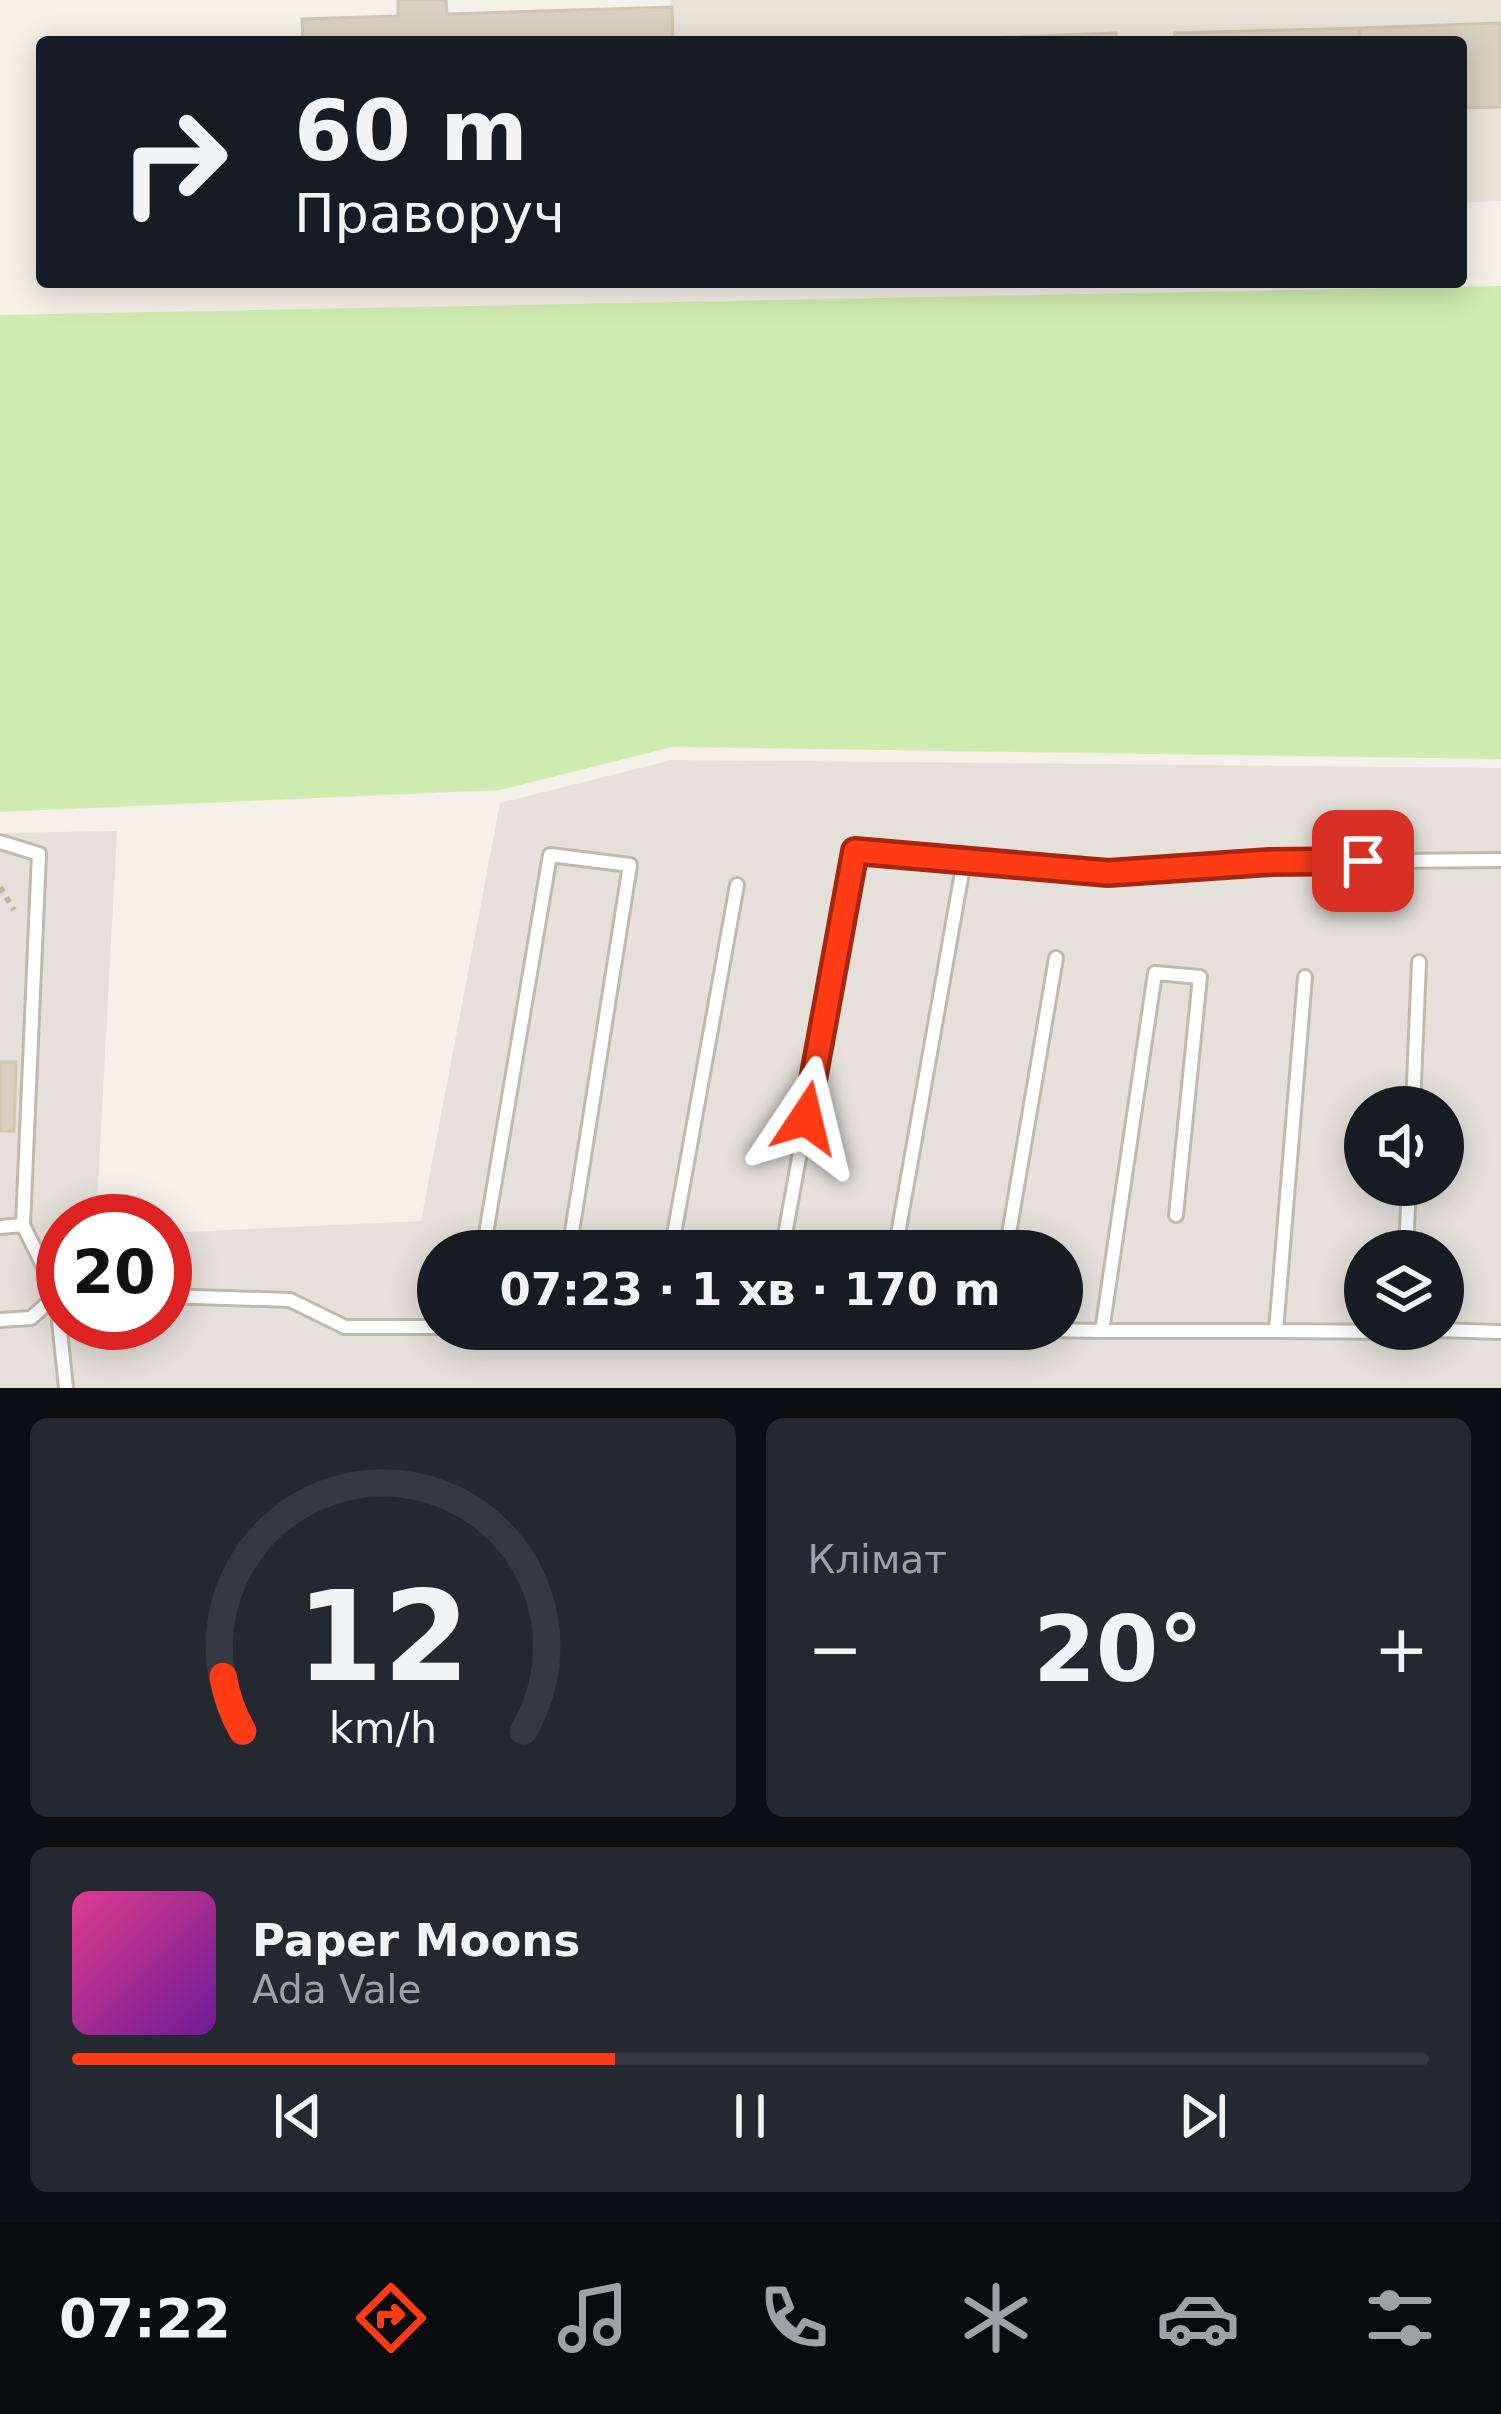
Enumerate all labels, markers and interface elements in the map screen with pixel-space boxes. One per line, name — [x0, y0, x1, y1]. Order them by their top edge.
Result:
text: 60 m — [294, 82, 528, 180]
icon: right — [96, 84, 252, 240]
text: Праворуч — [294, 182, 565, 245]
pin — [1312, 810, 1414, 912]
icon: arrive — [1330, 828, 1396, 894]
position arrow — [743, 1055, 869, 1181]
map controls — [1344, 1086, 1464, 1350]
button: sound — [1344, 1086, 1464, 1206]
speed limit sign: 20 — [36, 1194, 192, 1350]
button: layers — [1344, 1230, 1464, 1350]
text: 07:23 · 1 хв · 170 m — [499, 1263, 1001, 1316]
text: Клімат — [808, 1537, 947, 1582]
text: 12 — [296, 1564, 470, 1709]
text: 20° — [1033, 1597, 1203, 1702]
text: − — [808, 1611, 863, 1688]
text: + — [1374, 1611, 1429, 1688]
text: km/h — [329, 1702, 437, 1752]
text: Paper Moons — [252, 1914, 580, 1967]
text: Ada Vale — [252, 1967, 421, 2012]
icon: previous — [265, 2083, 331, 2149]
icon: pause — [717, 2083, 783, 2149]
icon: next — [1170, 2083, 1236, 2149]
icon: directions — [349, 2276, 433, 2360]
icon: music — [551, 2276, 635, 2360]
icon: phone — [752, 2276, 836, 2360]
icon: climate — [954, 2276, 1038, 2360]
icon: car — [1156, 2276, 1240, 2360]
icon: filters — [1358, 2276, 1442, 2360]
text: 07:22 — [59, 2287, 231, 2350]

